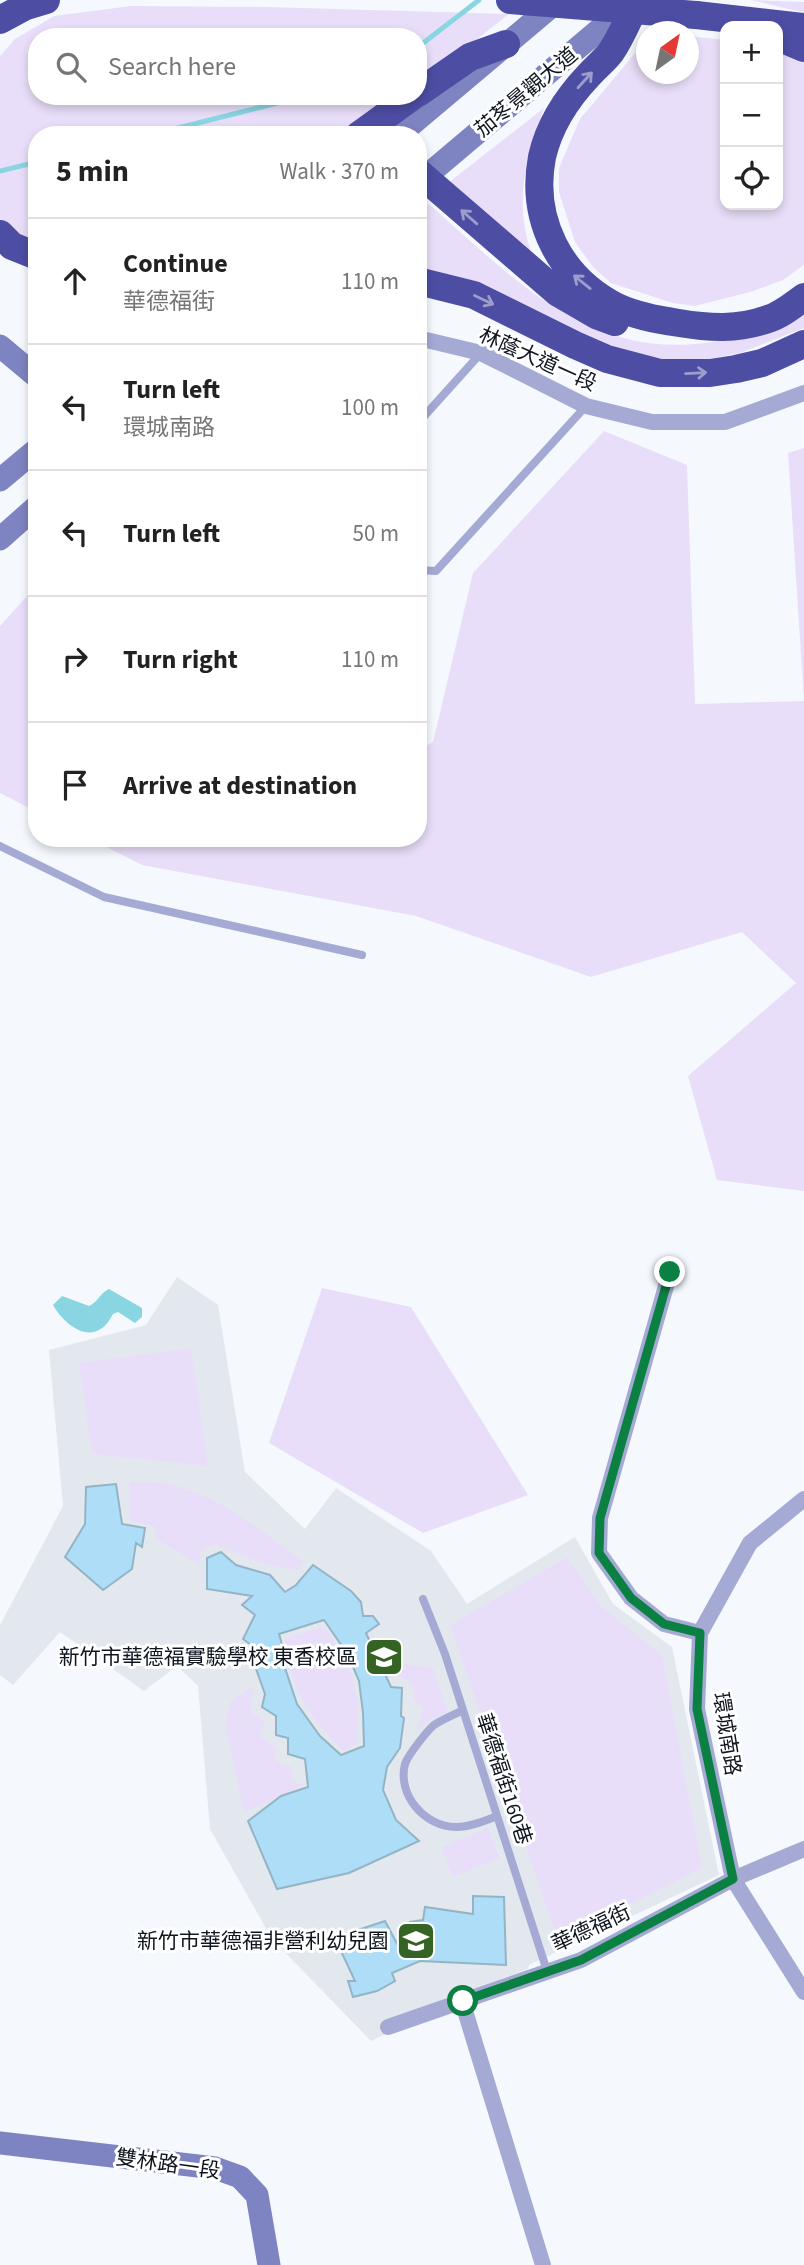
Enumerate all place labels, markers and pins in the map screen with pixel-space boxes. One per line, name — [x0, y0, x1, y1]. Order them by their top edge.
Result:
school or university icon: 新竹市華德福實驗學校 東香校區 — [363, 1636, 405, 1678]
place label: 新竹市華德福實驗學校 東香校區 — [59, 1642, 357, 1672]
school or university icon: 新竹市華德福非營利幼兒園 — [395, 1920, 437, 1962]
place label: 新竹市華德福非營利幼兒園 — [137, 1926, 389, 1956]

